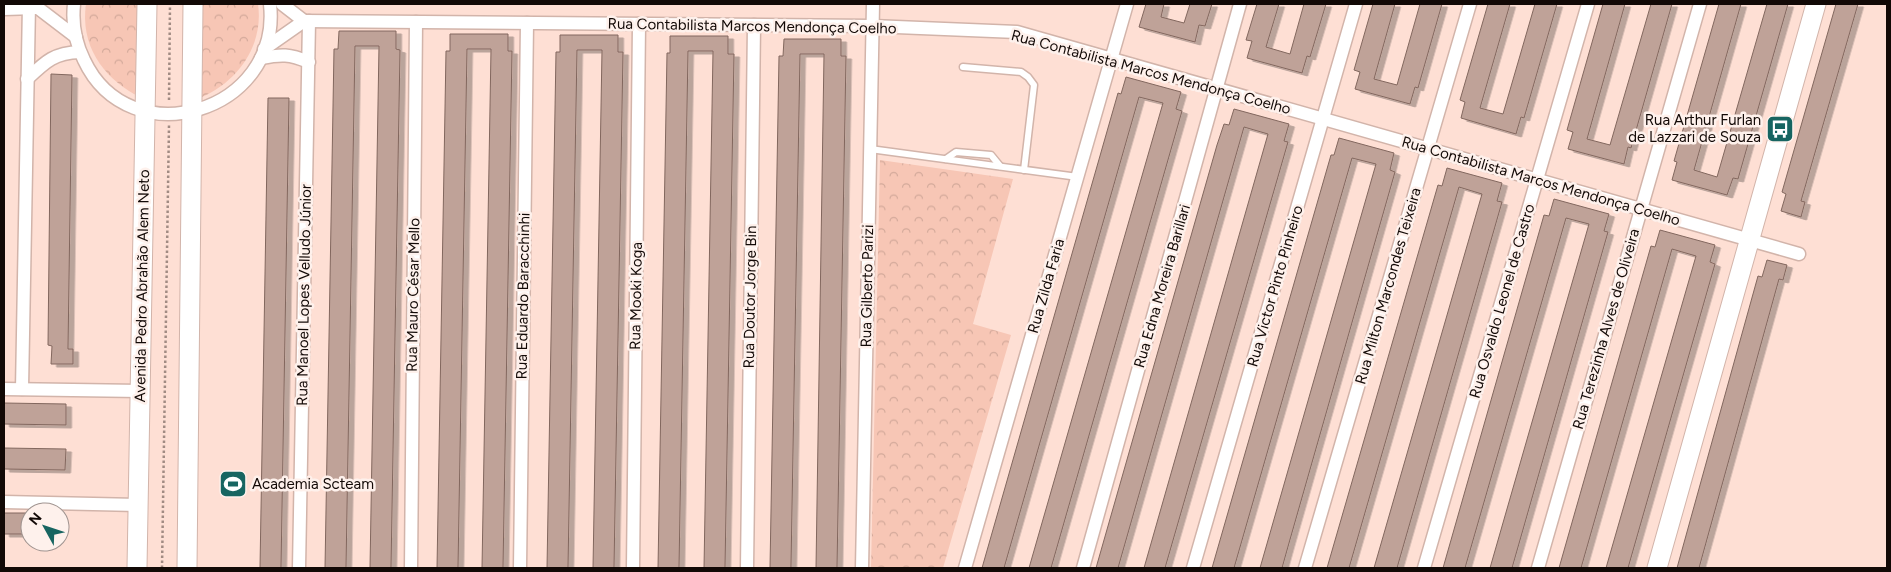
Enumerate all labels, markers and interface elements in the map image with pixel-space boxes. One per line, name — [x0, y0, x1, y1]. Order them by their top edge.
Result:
street label: Rua Contabilista Marcos Mendonça Coelho — [607, 14, 897, 38]
street label: Rua Contabilista Marcos Mendonça Coelho — [1009, 26, 1293, 118]
place label: Rua Arthur Furlan de Lazzari de Souza — [1628, 111, 1761, 146]
bus stop icon: Rua Arthur Furlan de Lazzari de Souza — [1765, 114, 1795, 144]
street label: Rua Contabilista Marcos Mendonça Coelho — [1400, 133, 1683, 230]
street label: Avenida Pedro Abrahão Alem Neto — [131, 169, 153, 403]
street label: Rua Manoel Lopes Velludo Júnior — [293, 184, 315, 406]
street label: Rua Milton Marcondes Teixeira — [1351, 186, 1425, 386]
street label: Rua Osvaldo Leonel de Castro — [1466, 201, 1538, 400]
street label: Rua Edna Moreira Barillari — [1130, 202, 1194, 370]
street label: Rua Victor Pinto Pinheiro — [1243, 203, 1307, 369]
street label: Rua Eduardo Baracchinhi — [513, 212, 533, 380]
street label: Rua Mauro César Mello — [403, 218, 423, 372]
street label: Rua Gilberto Parizi — [857, 224, 877, 348]
street label: Rua Doutor Jorge Bin — [740, 225, 760, 369]
street label: Rua Terezinha Alves de Oliveira — [1569, 227, 1643, 431]
street label: Rua Zilda Faria — [1024, 237, 1068, 335]
street label: Rua Mooki Koga — [626, 242, 646, 350]
sports icon: Academia Scteam — [218, 469, 248, 499]
place label: Academia Scteam — [252, 475, 374, 493]
north arrow — [20, 502, 70, 552]
text: N — [25, 509, 45, 529]

